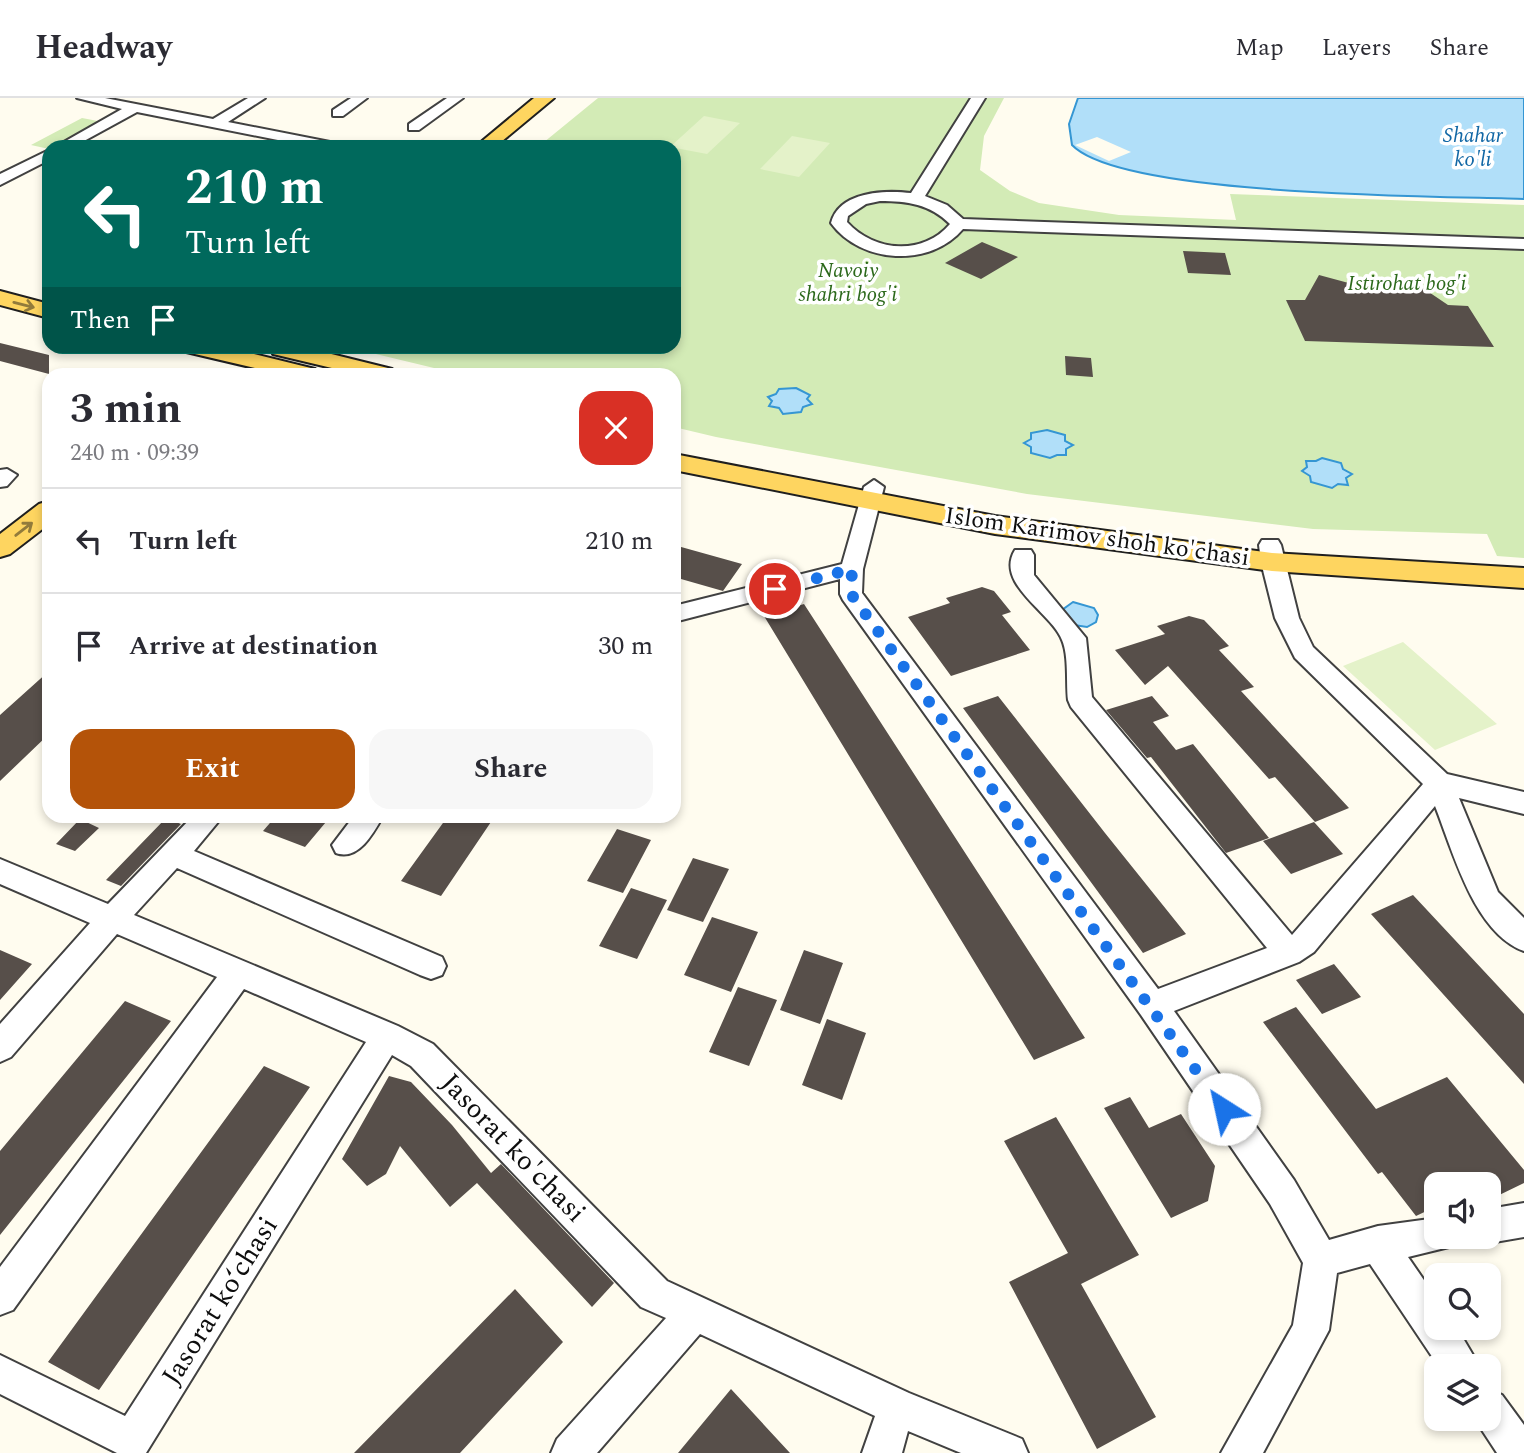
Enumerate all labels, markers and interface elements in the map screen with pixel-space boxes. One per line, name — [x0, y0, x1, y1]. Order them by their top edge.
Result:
text: Headway — [35, 23, 172, 73]
text: Map — [1235, 30, 1284, 66]
text: Layers — [1322, 30, 1392, 66]
text: Share — [1430, 30, 1489, 66]
water label: Shahar ko'li — [1443, 120, 1504, 176]
text: 210 m — [185, 151, 324, 226]
icon: left — [70, 168, 161, 259]
text: Turn left — [185, 219, 311, 268]
park label: Navoiy shahri bog'i — [799, 255, 897, 311]
park label: Istirohat bog'i — [1347, 268, 1467, 300]
one-way arrow — [13, 299, 35, 312]
text: Then — [70, 300, 130, 340]
icon: arrive — [144, 301, 182, 339]
text: 3 min — [70, 378, 182, 441]
button: close — [579, 391, 653, 465]
text: 240 m · 09:39 — [70, 436, 199, 471]
street label: Islom Karimov shoh ko'chasi — [942, 498, 1252, 576]
one-way arrow — [15, 521, 33, 537]
text: Turn left — [129, 521, 237, 561]
text: 210 m — [585, 521, 653, 561]
icon: left — [70, 522, 108, 560]
pin — [745, 559, 805, 619]
icon: arrive — [756, 570, 794, 608]
text: Arrive at destination — [129, 626, 378, 666]
text: 30 m — [598, 626, 653, 666]
icon: arrive — [70, 627, 108, 665]
button: Exit — [70, 729, 355, 809]
button: Share — [369, 729, 653, 809]
street label: Jasorat ko'chasi — [430, 1063, 596, 1233]
position arrow — [1187, 1072, 1261, 1146]
map controls — [1424, 1172, 1501, 1431]
button: sound — [1424, 1172, 1501, 1249]
street label: Jasorat ko‘chasi — [151, 1208, 289, 1394]
button: search — [1424, 1263, 1501, 1340]
button: layers — [1424, 1354, 1501, 1431]

